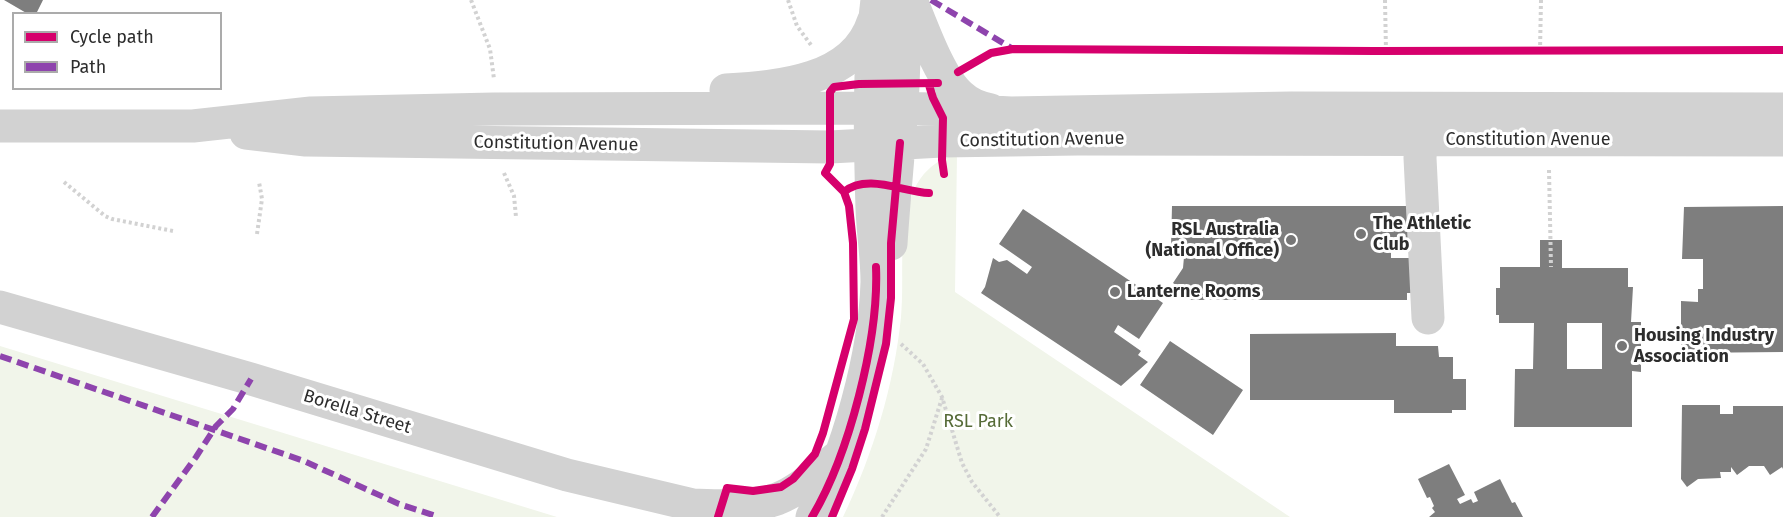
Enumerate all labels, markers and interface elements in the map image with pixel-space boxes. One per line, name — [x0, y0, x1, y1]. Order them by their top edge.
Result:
legend — [12, 12, 222, 90]
text: Cycle path — [70, 26, 154, 48]
text: Path — [70, 56, 106, 78]
street label: Constitution Avenue — [959, 128, 1125, 152]
street label: Constitution Avenue — [1446, 129, 1610, 151]
street label: Constitution Avenue — [473, 132, 639, 156]
place label: The Athletic Club — [1373, 213, 1471, 256]
place label: RSL Australia (National Office) — [1145, 219, 1279, 262]
marker: The Athletic Club — [1354, 227, 1368, 241]
marker: RSL Australia (National Office) — [1284, 233, 1298, 247]
place label: Lanterne Rooms — [1127, 281, 1260, 303]
marker: Lanterne Rooms — [1108, 285, 1122, 299]
place label: Housing Industry Association — [1634, 325, 1774, 368]
marker: Housing Industry Association — [1615, 339, 1629, 353]
street label: Borella Street — [301, 385, 413, 439]
park label: RSL Park — [943, 411, 1013, 433]

